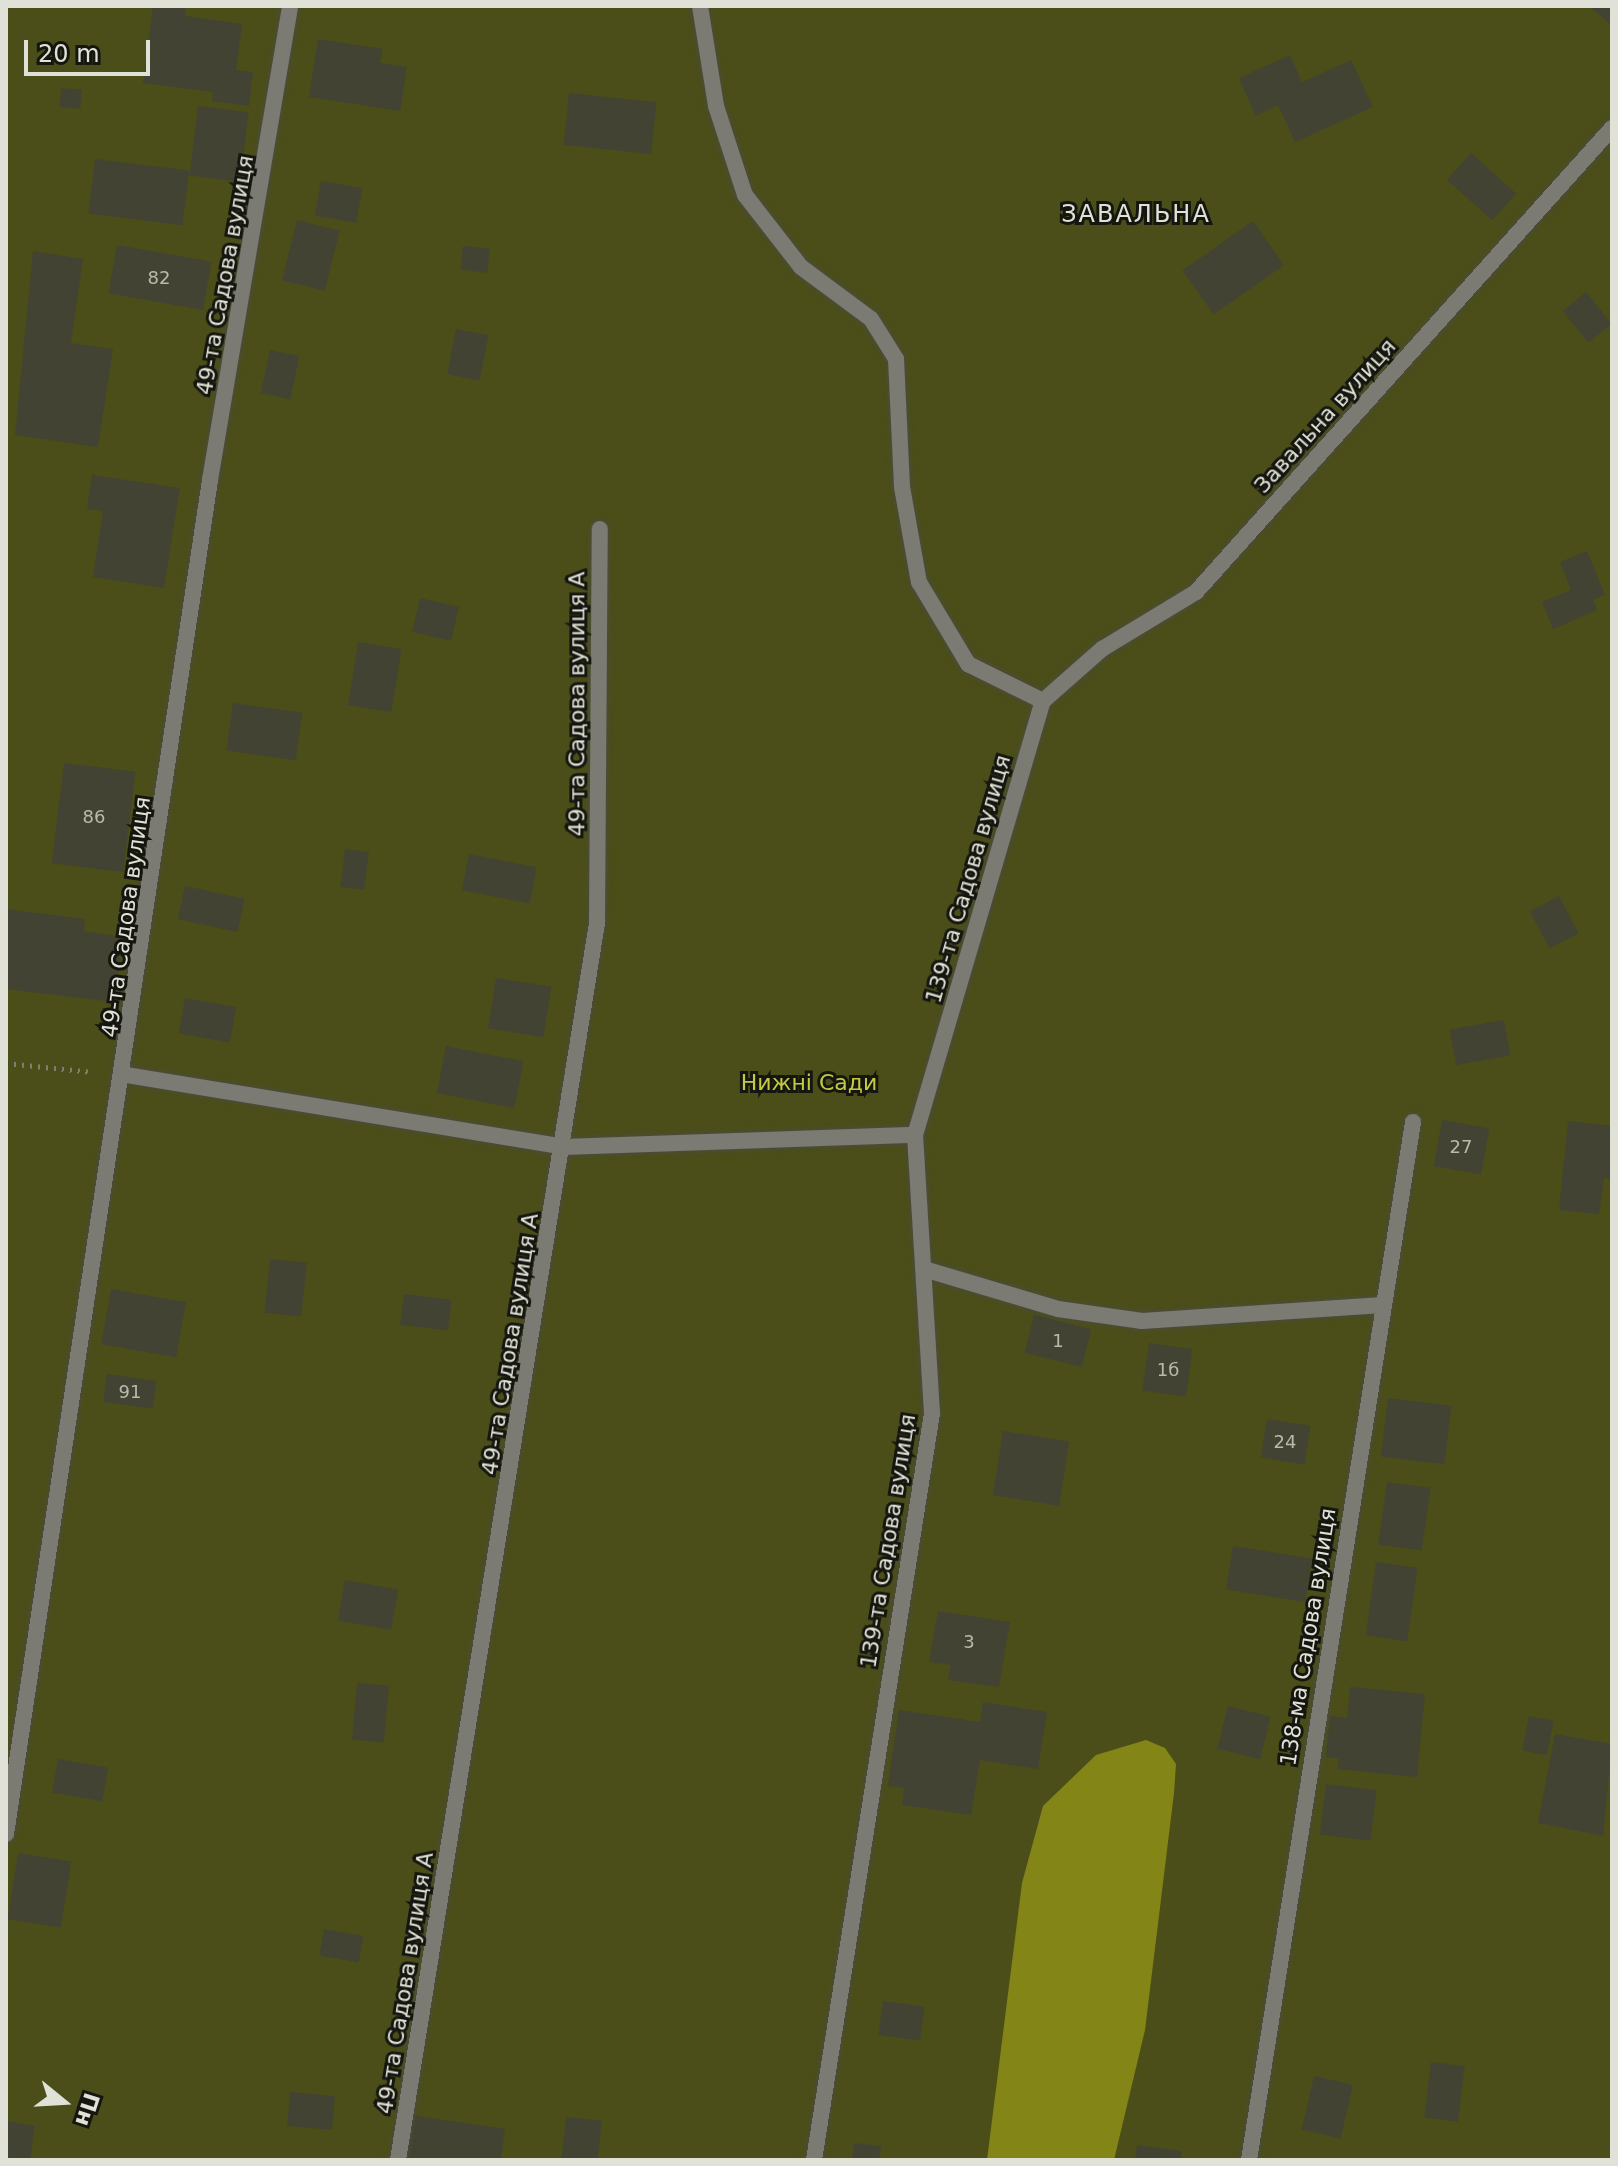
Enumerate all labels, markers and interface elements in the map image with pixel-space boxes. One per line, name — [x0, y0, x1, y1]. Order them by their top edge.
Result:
scale bar — [28, 24, 154, 74]
text: 20 m — [38, 40, 100, 68]
street label: 49-та Садова вулиця — [191, 153, 259, 397]
district label: ЗАВАЛЬНА — [1061, 201, 1211, 229]
house number: 82 — [148, 267, 170, 289]
street label: Завальна вулиця — [1249, 333, 1401, 499]
street label: 49-та Садова вулиця А — [564, 572, 590, 836]
street label: 139-та Садова вулиця — [920, 752, 1016, 1006]
street label: 49-та Садова вулиця — [96, 795, 156, 1039]
house number: 86 — [83, 806, 105, 828]
park label: Нижні Сади — [741, 1070, 877, 1096]
house number: 27 — [1450, 1136, 1472, 1158]
street label: 49-та Садова вулиця А — [476, 1211, 544, 1477]
house number: 1 — [1052, 1330, 1064, 1352]
house number: 1б — [1157, 1359, 1179, 1381]
house number: 91 — [119, 1381, 141, 1403]
street label: 139-та Садова вулиця — [855, 1412, 921, 1670]
house number: 24 — [1274, 1431, 1296, 1453]
street label: 138-ма Садова вулиця — [1275, 1506, 1341, 1768]
house number: 3 — [963, 1631, 975, 1653]
street label: 49-та Садова вулиця А — [371, 1850, 439, 2116]
north arrow — [24, 2062, 104, 2142]
text: Пн — [70, 2090, 104, 2129]

